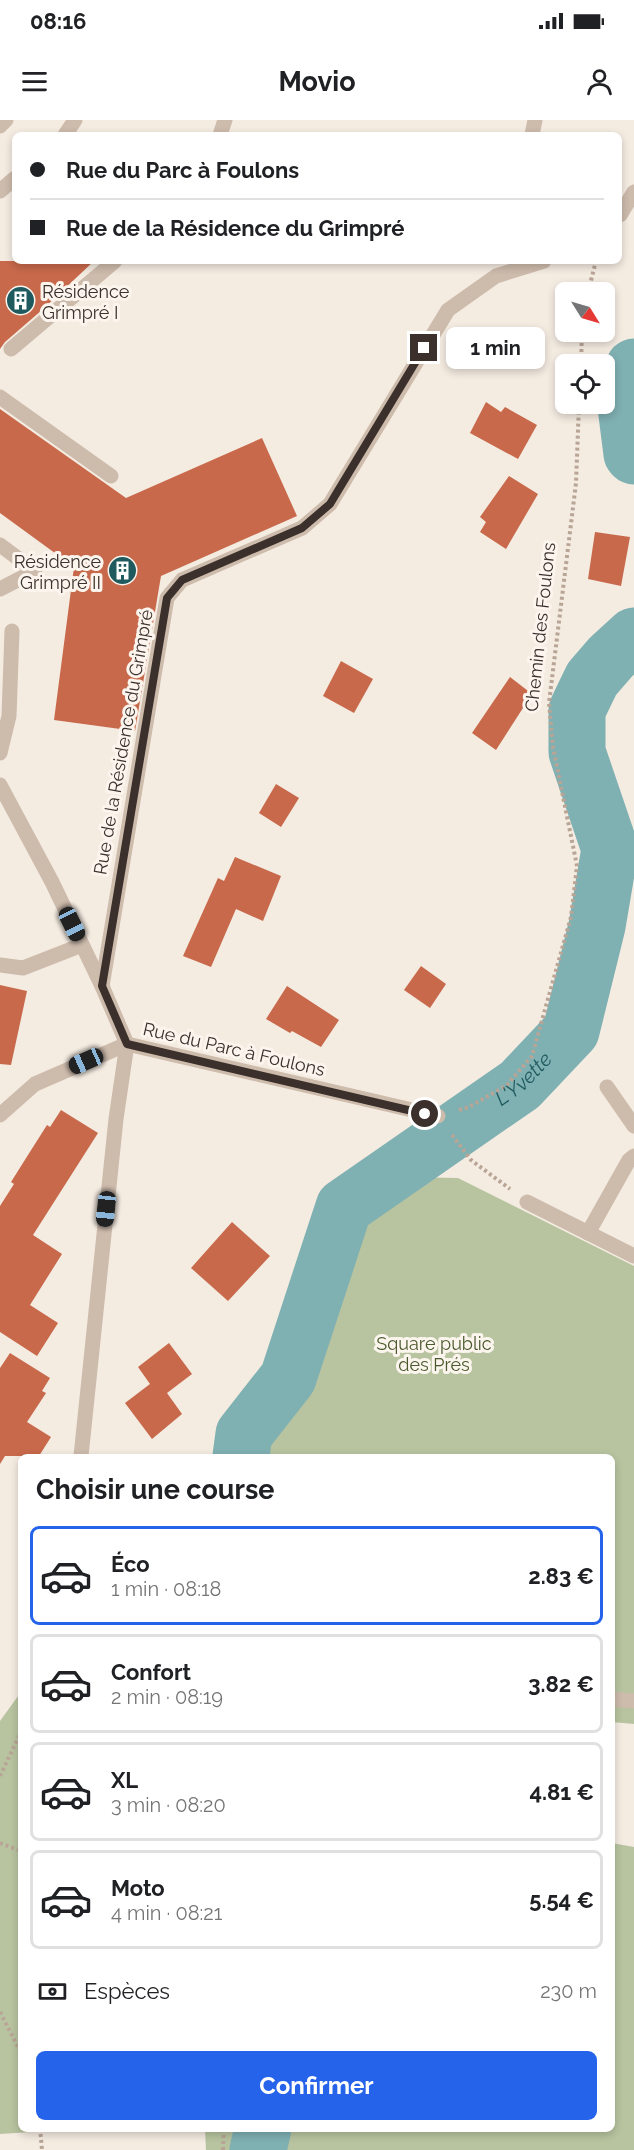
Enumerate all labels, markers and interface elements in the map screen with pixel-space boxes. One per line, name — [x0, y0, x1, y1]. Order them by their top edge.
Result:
text: 08:16 — [30, 8, 86, 34]
icon: menu — [18, 65, 51, 98]
icon: person — [583, 65, 616, 98]
text: Movio — [278, 66, 356, 97]
text: Rue du Parc à Foulons — [66, 157, 299, 183]
text: Rue de la Résidence du Grimpré — [66, 215, 404, 241]
place label: Résidence Grimpré I — [42, 281, 130, 323]
north arrow — [555, 282, 615, 342]
map controls — [555, 282, 615, 414]
building icon: Résidence Grimpré I — [5, 285, 37, 317]
callout: 1 min — [445, 327, 544, 369]
route end — [410, 334, 437, 361]
text: 1 min — [470, 336, 521, 360]
button: locate — [555, 354, 615, 414]
street label: Chemin des Foulons — [521, 541, 559, 713]
place label: Résidence Grimpré II — [14, 551, 101, 593]
building icon: Résidence Grimpré II — [106, 555, 138, 587]
street label: Rue de la Résidence du Grimpré — [89, 607, 157, 876]
car — [56, 904, 88, 944]
street label: Rue du Parc à Foulons — [141, 1018, 327, 1080]
car — [66, 1045, 106, 1077]
water label: L'Yvette — [490, 1047, 557, 1111]
route start — [411, 1100, 438, 1127]
car — [95, 1190, 117, 1228]
park label: Square public des Prés — [376, 1333, 492, 1375]
text: Choisir une course — [36, 1474, 274, 1505]
icon: car — [39, 1549, 93, 1603]
text: Éco — [111, 1551, 150, 1577]
text: 2.83 € — [528, 1563, 594, 1589]
text: 1 min · 08:18 — [111, 1577, 221, 1601]
icon: car — [39, 1657, 93, 1711]
text: Confort — [111, 1659, 191, 1685]
text: 3.82 € — [528, 1671, 594, 1697]
text: 2 min · 08:19 — [111, 1685, 223, 1709]
icon: car — [39, 1765, 93, 1819]
text: XL — [111, 1767, 138, 1793]
text: 4.81 € — [529, 1779, 594, 1805]
text: 3 min · 08:20 — [111, 1793, 226, 1817]
icon: car — [39, 1873, 93, 1927]
text: Moto — [111, 1875, 165, 1901]
text: 5.54 € — [529, 1887, 594, 1913]
text: 4 min · 08:21 — [111, 1901, 222, 1925]
icon: cash — [36, 1975, 69, 2008]
text: Espèces — [84, 1978, 170, 2004]
text: 230 m — [540, 1979, 597, 2003]
button: Confirmer — [36, 2051, 597, 2120]

